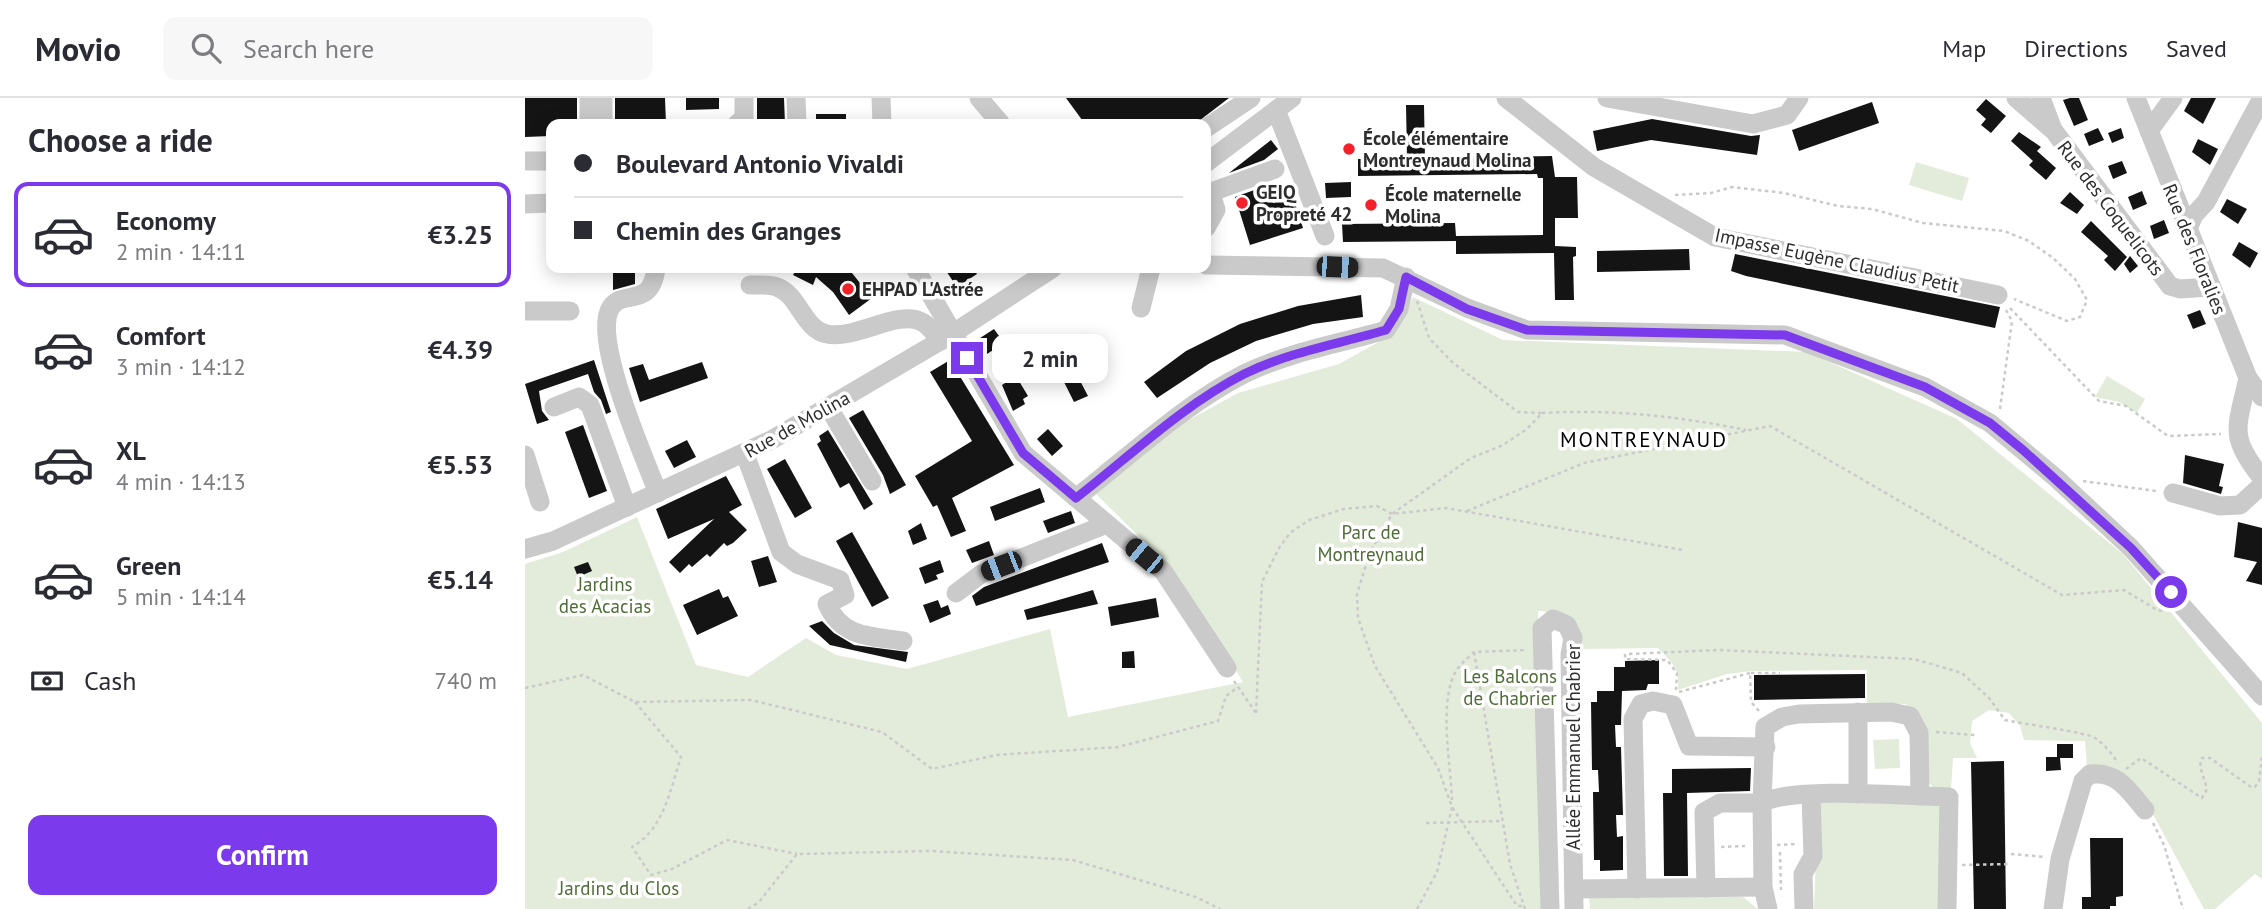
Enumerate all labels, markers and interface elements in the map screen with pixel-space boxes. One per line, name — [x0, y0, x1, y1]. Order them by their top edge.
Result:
search box — [163, 17, 653, 80]
text: Movio — [35, 27, 121, 70]
icon: search — [187, 29, 225, 67]
text: Search here — [243, 32, 374, 65]
text: Map — [1942, 33, 1986, 64]
text: Directions — [2024, 33, 2128, 64]
text: Saved — [2166, 33, 2227, 64]
text: Choose a ride — [28, 119, 213, 161]
place label: École élémentaire Montreynaud Molina — [1363, 126, 1531, 172]
street label: Rue des Coquelicots — [2052, 136, 2170, 280]
marker: École élémentaire Montreynaud Molina — [1341, 141, 1357, 157]
text: Boulevard Antonio Vivaldi — [616, 147, 904, 180]
place label: GEIQ Propreté 42 — [1256, 180, 1352, 226]
street label: Rue des Floralies — [2158, 180, 2232, 318]
place label: École maternelle Molina — [1385, 182, 1521, 228]
marker: GEIQ Propreté 42 — [1234, 195, 1250, 211]
marker: École maternelle Molina — [1363, 197, 1379, 213]
icon: car — [32, 203, 95, 266]
text: Economy — [116, 204, 216, 237]
text: Chemin des Granges — [616, 214, 841, 247]
text: €3.25 — [428, 218, 493, 251]
street label: Impasse Eugène Claudius Petit — [1713, 222, 1962, 298]
text: 2 min · 14:11 — [116, 237, 246, 266]
car — [1316, 256, 1359, 278]
place label: EHPAD L'Astrée — [862, 277, 984, 301]
marker: EHPAD L'Astrée — [840, 281, 856, 297]
icon: car — [32, 318, 95, 381]
text: Comfort — [116, 319, 206, 352]
text: €4.39 — [428, 333, 493, 366]
callout: 2 min — [991, 334, 1107, 382]
route end — [951, 342, 983, 374]
text: 2 min — [1022, 344, 1078, 373]
text: 3 min · 14:12 — [116, 352, 246, 381]
street label: Rue de Molina — [740, 385, 854, 463]
district label: MONTREYNAUD — [1560, 426, 1728, 453]
icon: car — [32, 433, 95, 496]
text: XL — [116, 434, 146, 467]
text: €5.53 — [428, 448, 493, 481]
text: 4 min · 14:13 — [116, 467, 246, 496]
park label: Parc de Montreynaud — [1318, 520, 1424, 566]
car — [1122, 534, 1167, 578]
icon: car — [32, 548, 95, 611]
text: Green — [116, 549, 181, 582]
car — [978, 549, 1025, 583]
text: €5.14 — [428, 563, 493, 596]
park label: Jardins des Acacias — [559, 572, 651, 618]
route start — [2155, 576, 2187, 608]
text: 5 min · 14:14 — [116, 582, 246, 611]
street label: Allée Emmanuel Chabrier — [1561, 643, 1585, 850]
icon: cash — [28, 662, 66, 700]
text: Cash — [84, 664, 136, 697]
park label: Les Balcons de Chabrier — [1463, 664, 1557, 710]
text: 740 m — [435, 666, 497, 695]
button: Confirm — [28, 815, 497, 895]
park label: Jardins du Clos — [558, 876, 679, 900]

